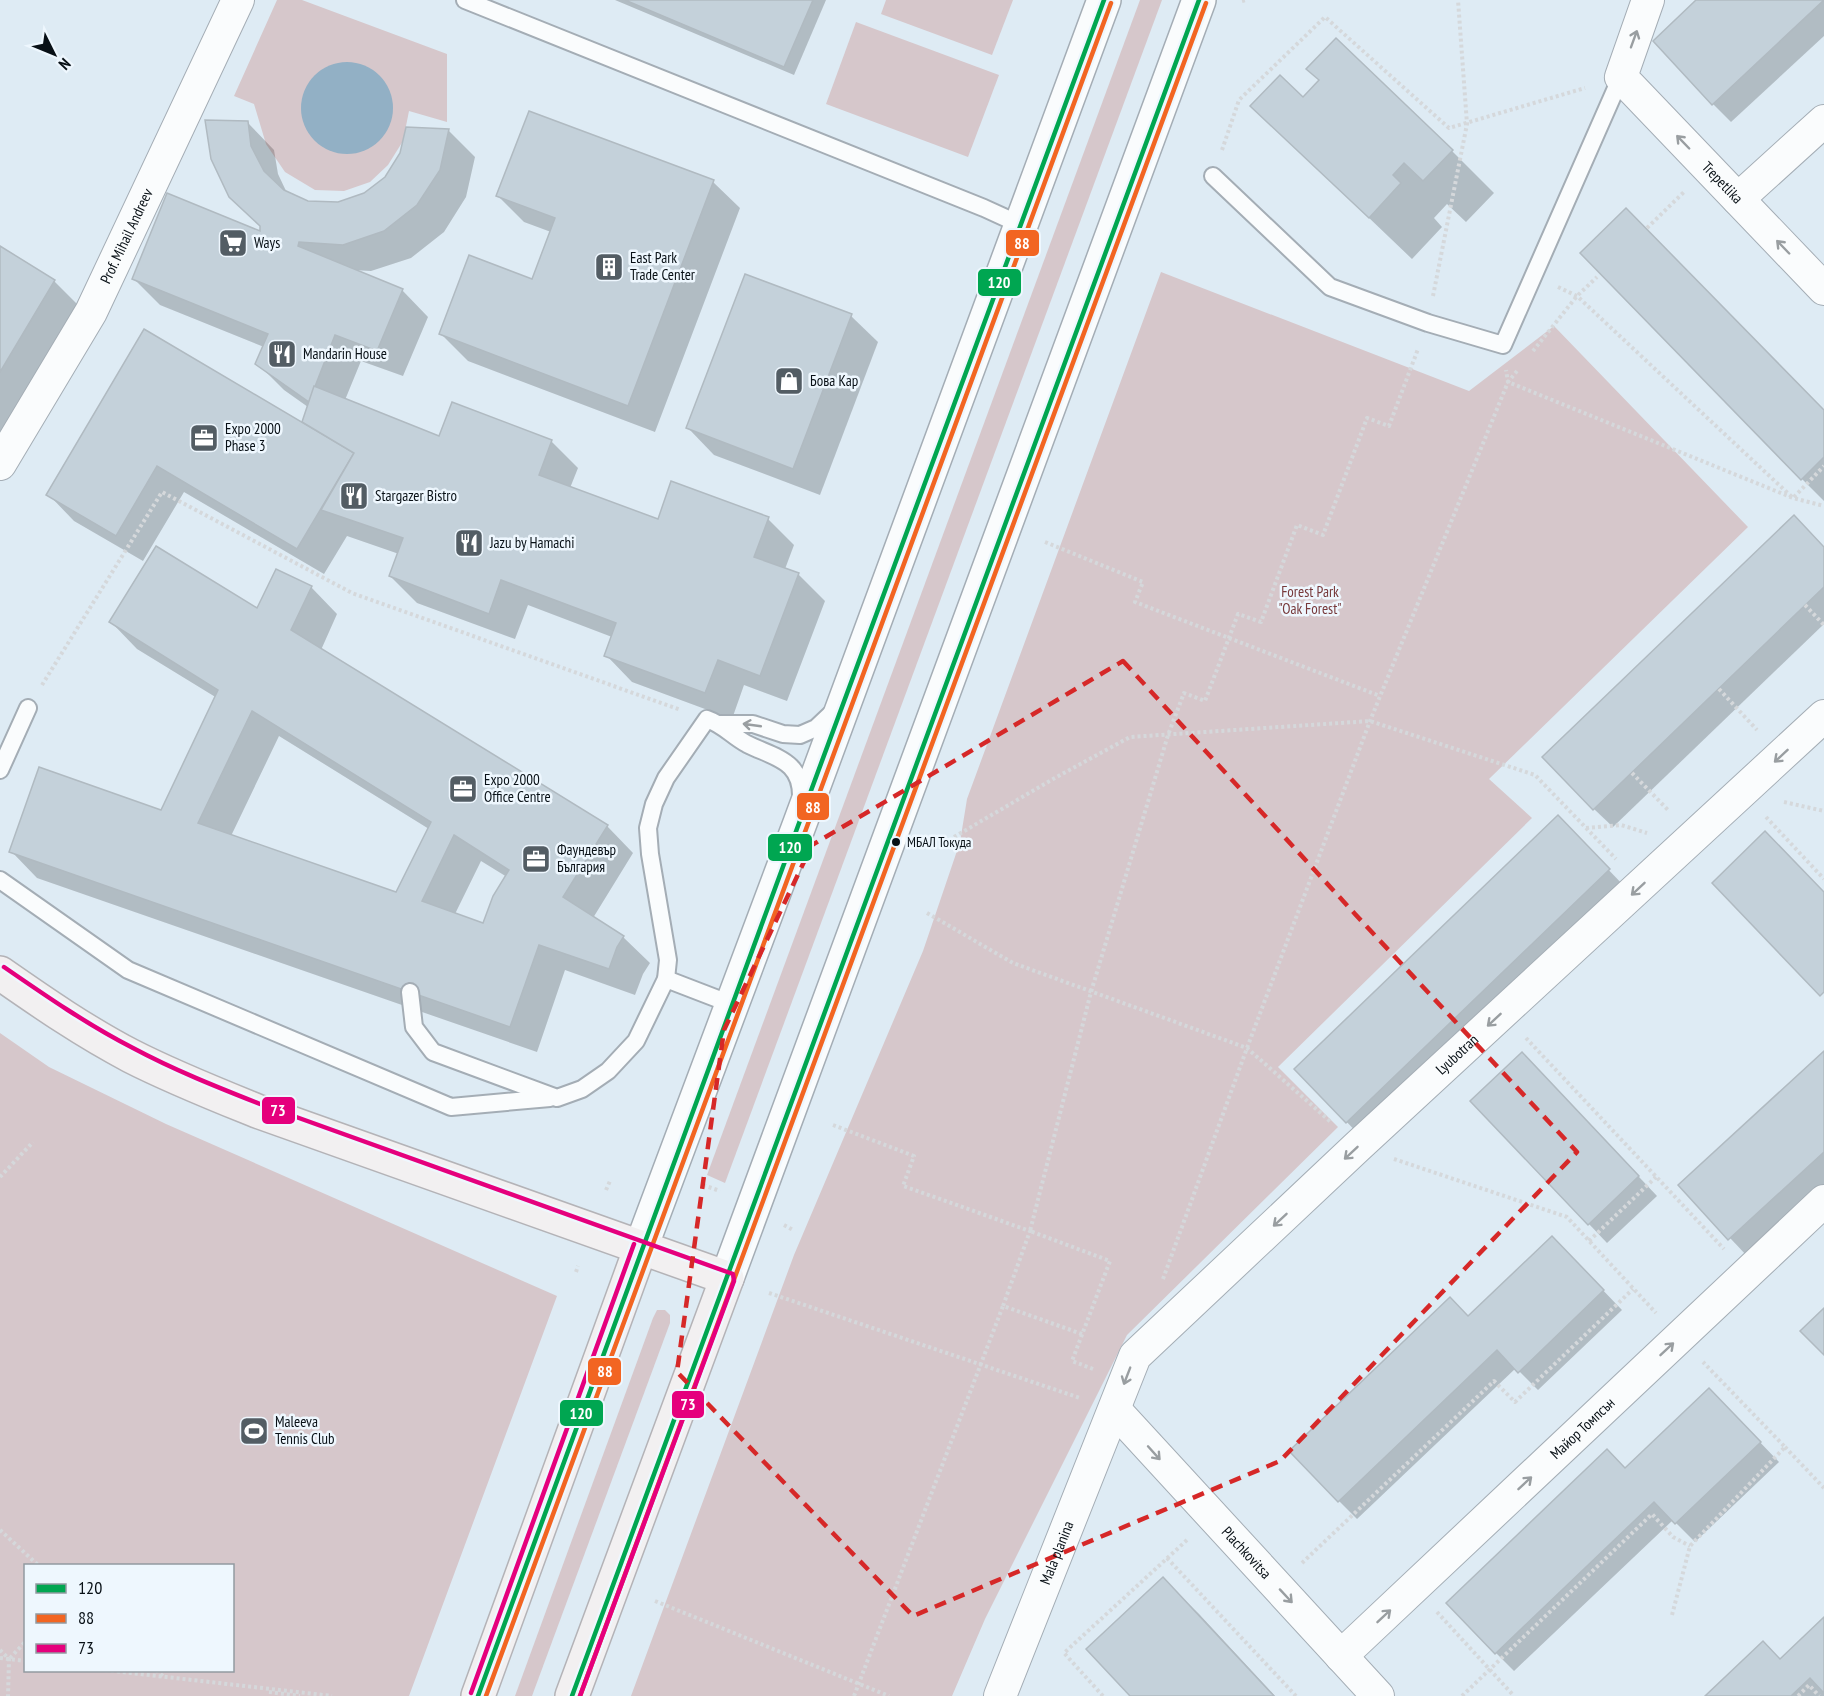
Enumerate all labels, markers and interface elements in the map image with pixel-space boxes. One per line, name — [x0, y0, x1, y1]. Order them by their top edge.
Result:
north arrow — [24, 24, 84, 84]
one-way arrow — [1630, 30, 1641, 48]
text: N — [55, 54, 75, 74]
one-way arrow — [1675, 134, 1690, 149]
street label: Trepetlika — [1698, 157, 1747, 207]
street label: Prof. Mihail Andreev — [96, 185, 157, 286]
supermarket icon: Ways — [217, 227, 249, 259]
line badge: 88 — [1005, 229, 1040, 257]
place label: Ways — [254, 233, 280, 252]
text: 88 — [1014, 233, 1030, 253]
one-way arrow — [1776, 239, 1791, 254]
place label: East Park Trade Center — [630, 248, 696, 284]
building icon: East Park Trade Center — [593, 251, 625, 283]
line badge: 120 — [977, 268, 1022, 297]
text: 120 — [988, 272, 1011, 292]
restaurant icon: Mandarin House — [266, 338, 298, 370]
place label: Mandarin House — [303, 344, 387, 363]
shop icon: Бова Кар — [773, 365, 805, 397]
place label: Бова Кар — [810, 371, 858, 390]
place label: Expo 2000 Phase 3 — [225, 419, 281, 455]
office icon: Expo 2000 Phase 3 — [188, 422, 220, 454]
restaurant icon: Stargazer Bistro — [338, 480, 370, 512]
place label: Stargazer Bistro — [375, 486, 457, 505]
restaurant icon: Jazu by Hamachi — [453, 527, 485, 559]
place label: Jazu by Hamachi — [489, 533, 574, 552]
park label: Forest Park "Oak Forest" — [1278, 582, 1342, 618]
one-way arrow — [743, 720, 762, 731]
one-way arrow — [1774, 749, 1789, 763]
place label: Expo 2000 Office Centre — [484, 770, 551, 806]
office icon: Expo 2000 Office Centre — [447, 773, 479, 805]
line badge: 88 — [796, 792, 830, 821]
text: 88 — [805, 797, 821, 817]
line badge: 120 — [767, 833, 813, 862]
place label: МБАЛ Токуда — [907, 833, 971, 851]
marker: МБАЛ Токуда — [890, 836, 902, 848]
text: 120 — [779, 837, 802, 857]
place label: Фаундевър България — [557, 840, 616, 876]
office icon: Фаундевър България — [520, 843, 552, 875]
one-way arrow — [1631, 882, 1646, 896]
one-way arrow — [1487, 1013, 1502, 1028]
street label: Lyubotran — [1432, 1030, 1482, 1079]
line badge: 73 — [261, 1096, 296, 1125]
text: 73 — [270, 1100, 286, 1120]
one-way arrow — [1344, 1145, 1359, 1159]
one-way arrow — [1272, 1212, 1287, 1227]
one-way arrow — [1660, 1341, 1675, 1356]
line badge: 88 — [587, 1357, 622, 1386]
text: 88 — [597, 1361, 613, 1381]
one-way arrow — [1121, 1366, 1132, 1385]
line badge: 73 — [671, 1390, 705, 1419]
street label: Майор Томпсън — [1546, 1393, 1619, 1463]
text: 73 — [680, 1394, 696, 1414]
line badge: 120 — [559, 1399, 604, 1427]
text: 120 — [570, 1403, 593, 1423]
place label: Maleeva Tennis Club — [275, 1412, 334, 1448]
sports icon: Maleeva Tennis Club — [238, 1415, 270, 1447]
one-way arrow — [1147, 1445, 1161, 1460]
one-way arrow — [1518, 1475, 1533, 1490]
street label: Mala planina — [1035, 1518, 1078, 1587]
street label: Plachkovitsa — [1218, 1522, 1276, 1583]
legend — [24, 1564, 234, 1672]
text: 120 — [78, 1576, 102, 1599]
one-way arrow — [1279, 1589, 1293, 1604]
text: 88 — [78, 1606, 94, 1629]
one-way arrow — [1376, 1609, 1391, 1623]
text: 73 — [78, 1636, 94, 1659]

